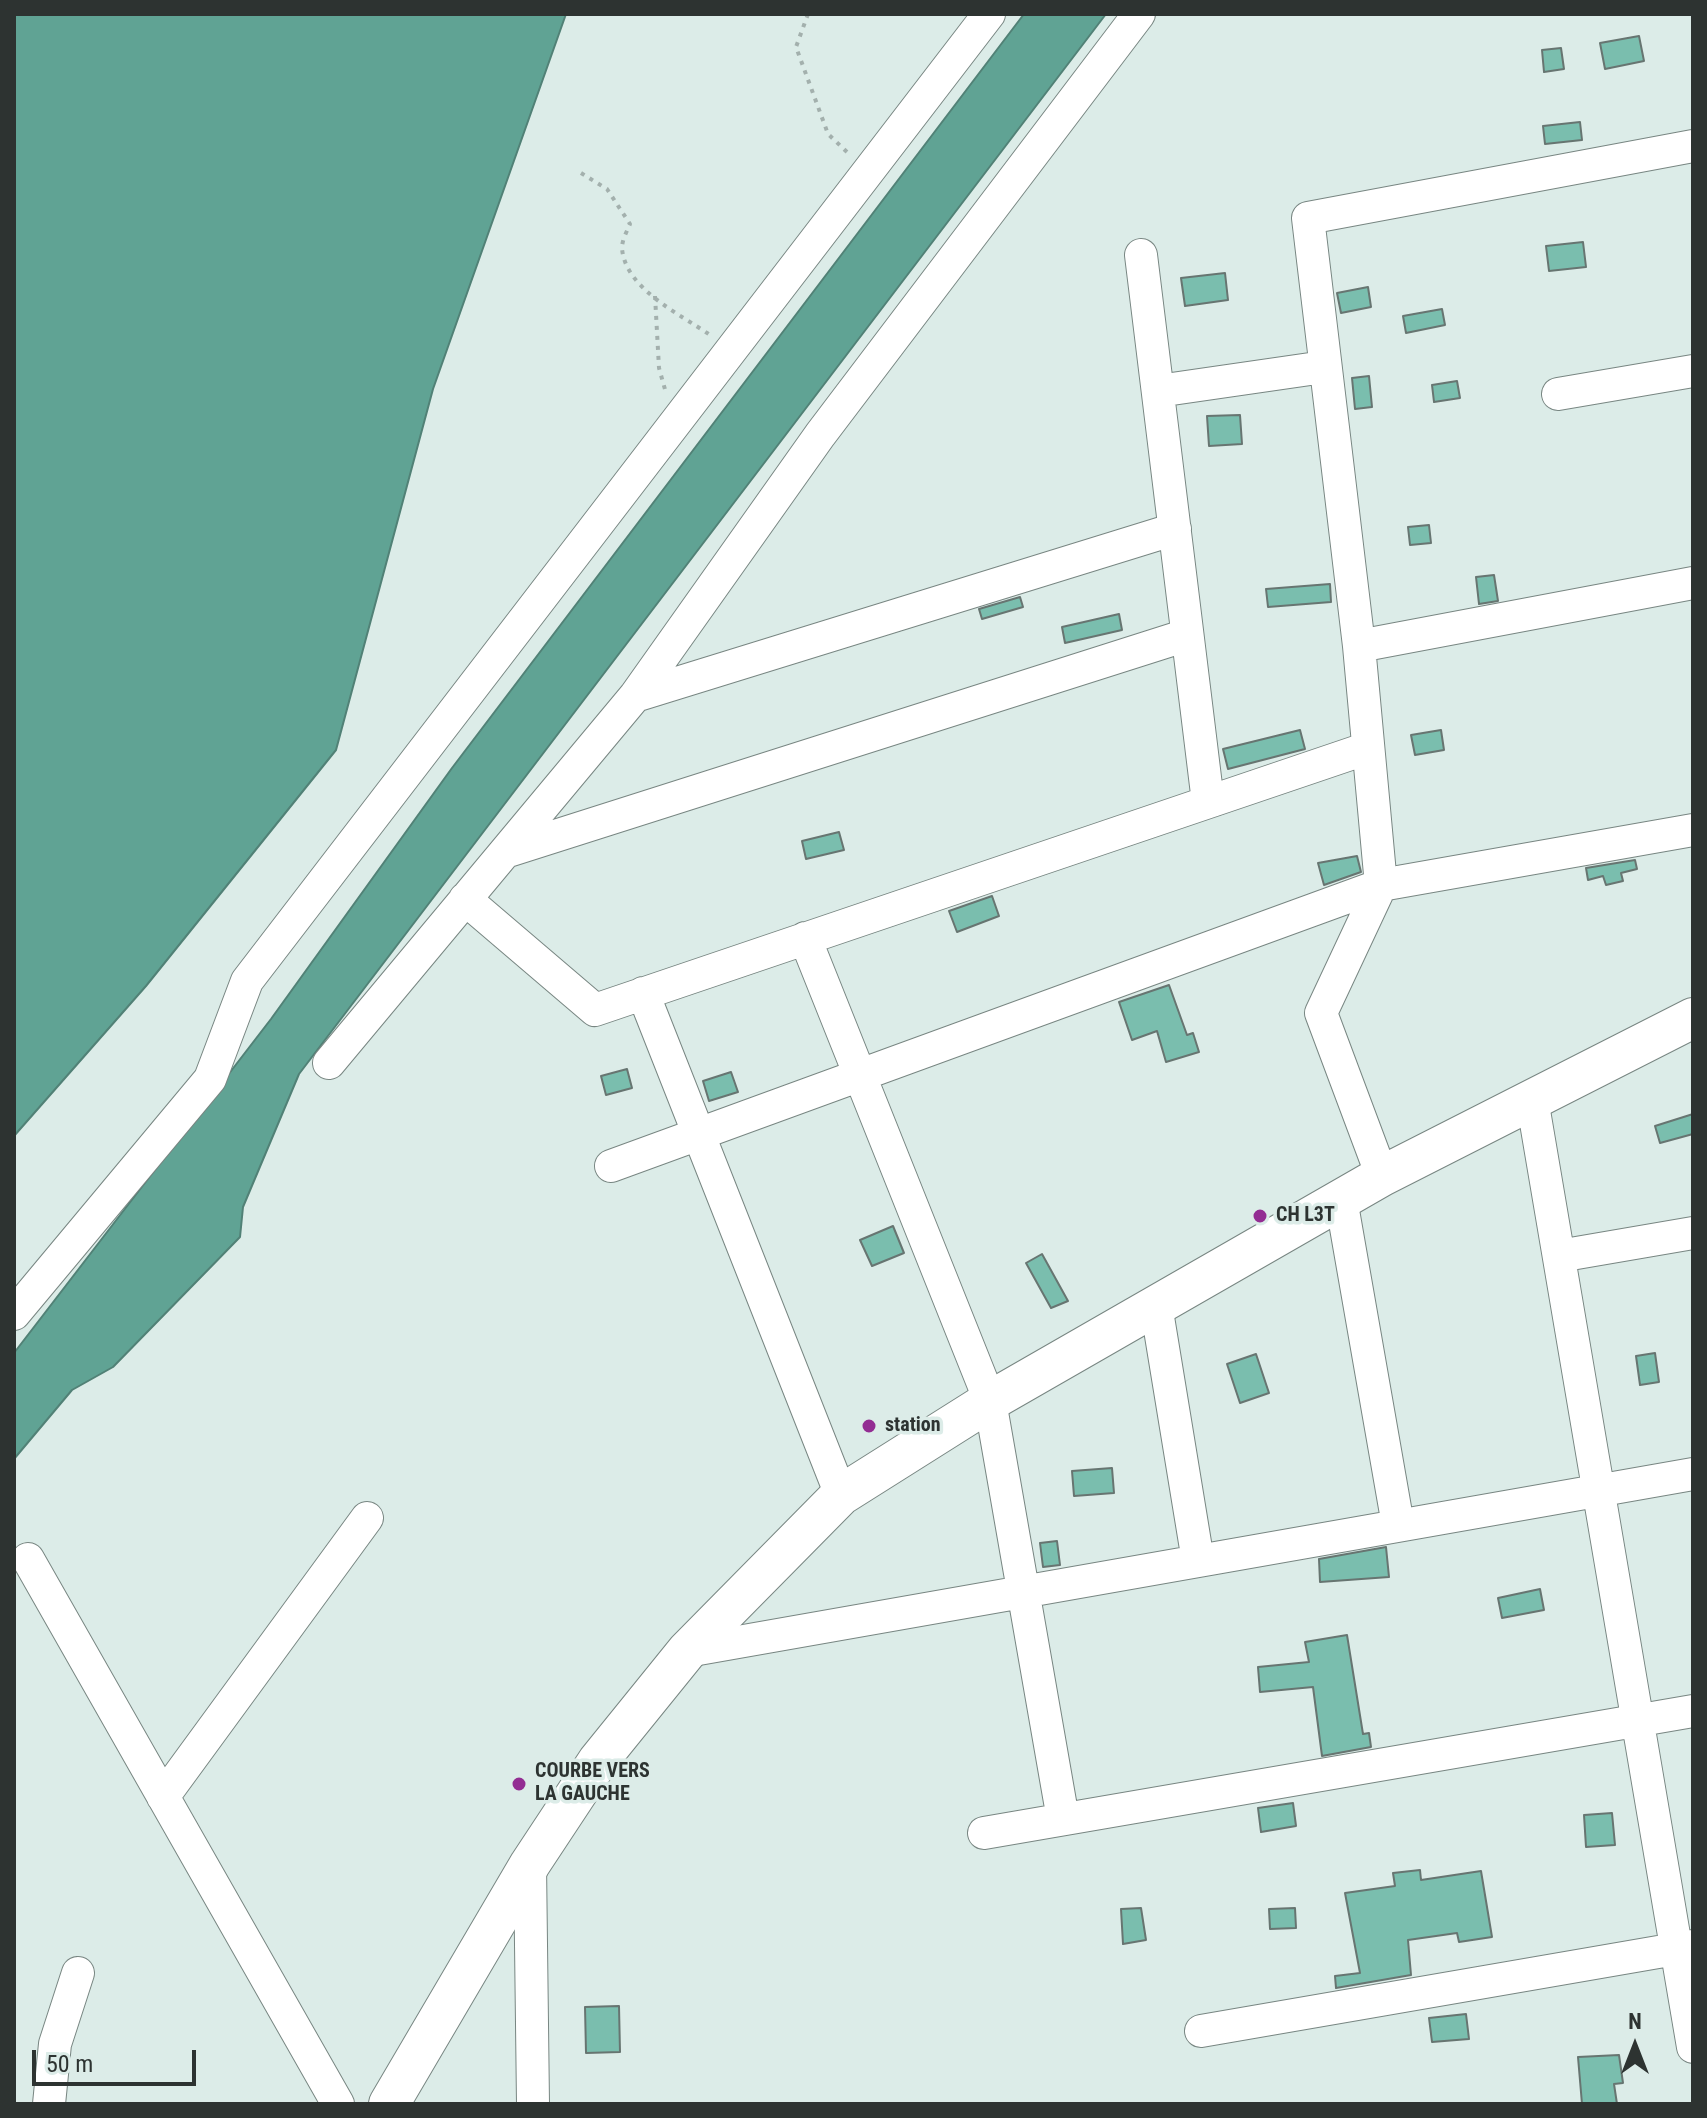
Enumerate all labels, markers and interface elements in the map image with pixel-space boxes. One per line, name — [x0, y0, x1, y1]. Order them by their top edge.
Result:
place label: CH L3T — [1276, 1204, 1335, 1228]
marker: CH L3T — [1251, 1207, 1269, 1225]
place label: station — [885, 1414, 941, 1438]
marker: station — [860, 1417, 878, 1435]
place label: COURBE VERS LA GAUCHE — [535, 1760, 650, 1807]
marker: COURBE VERS LA GAUCHE — [510, 1775, 528, 1793]
north arrow — [1595, 2006, 1675, 2086]
text: N — [1628, 2009, 1642, 2034]
scale bar — [36, 2034, 200, 2084]
text: 50 m — [46, 2050, 93, 2078]

